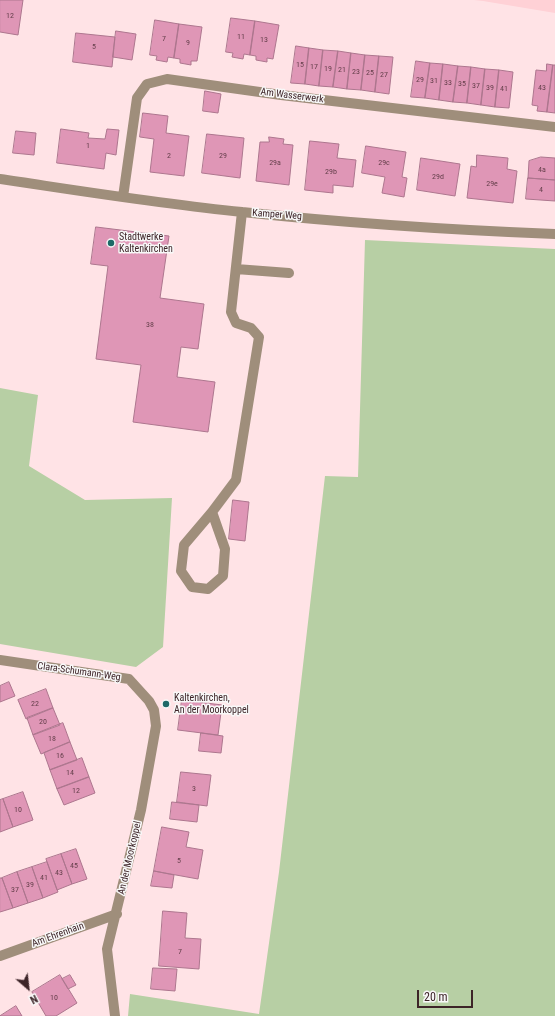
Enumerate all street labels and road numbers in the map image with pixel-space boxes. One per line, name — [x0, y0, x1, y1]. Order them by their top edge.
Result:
street label: Am Wasserwerk — [260, 86, 324, 106]
street label: Kamper Weg — [252, 207, 302, 223]
street label: Clara-Schumann-Weg — [37, 660, 121, 684]
street label: An der Moorkoppel — [116, 820, 144, 896]
street label: Am Ehrenhain — [30, 920, 86, 950]

